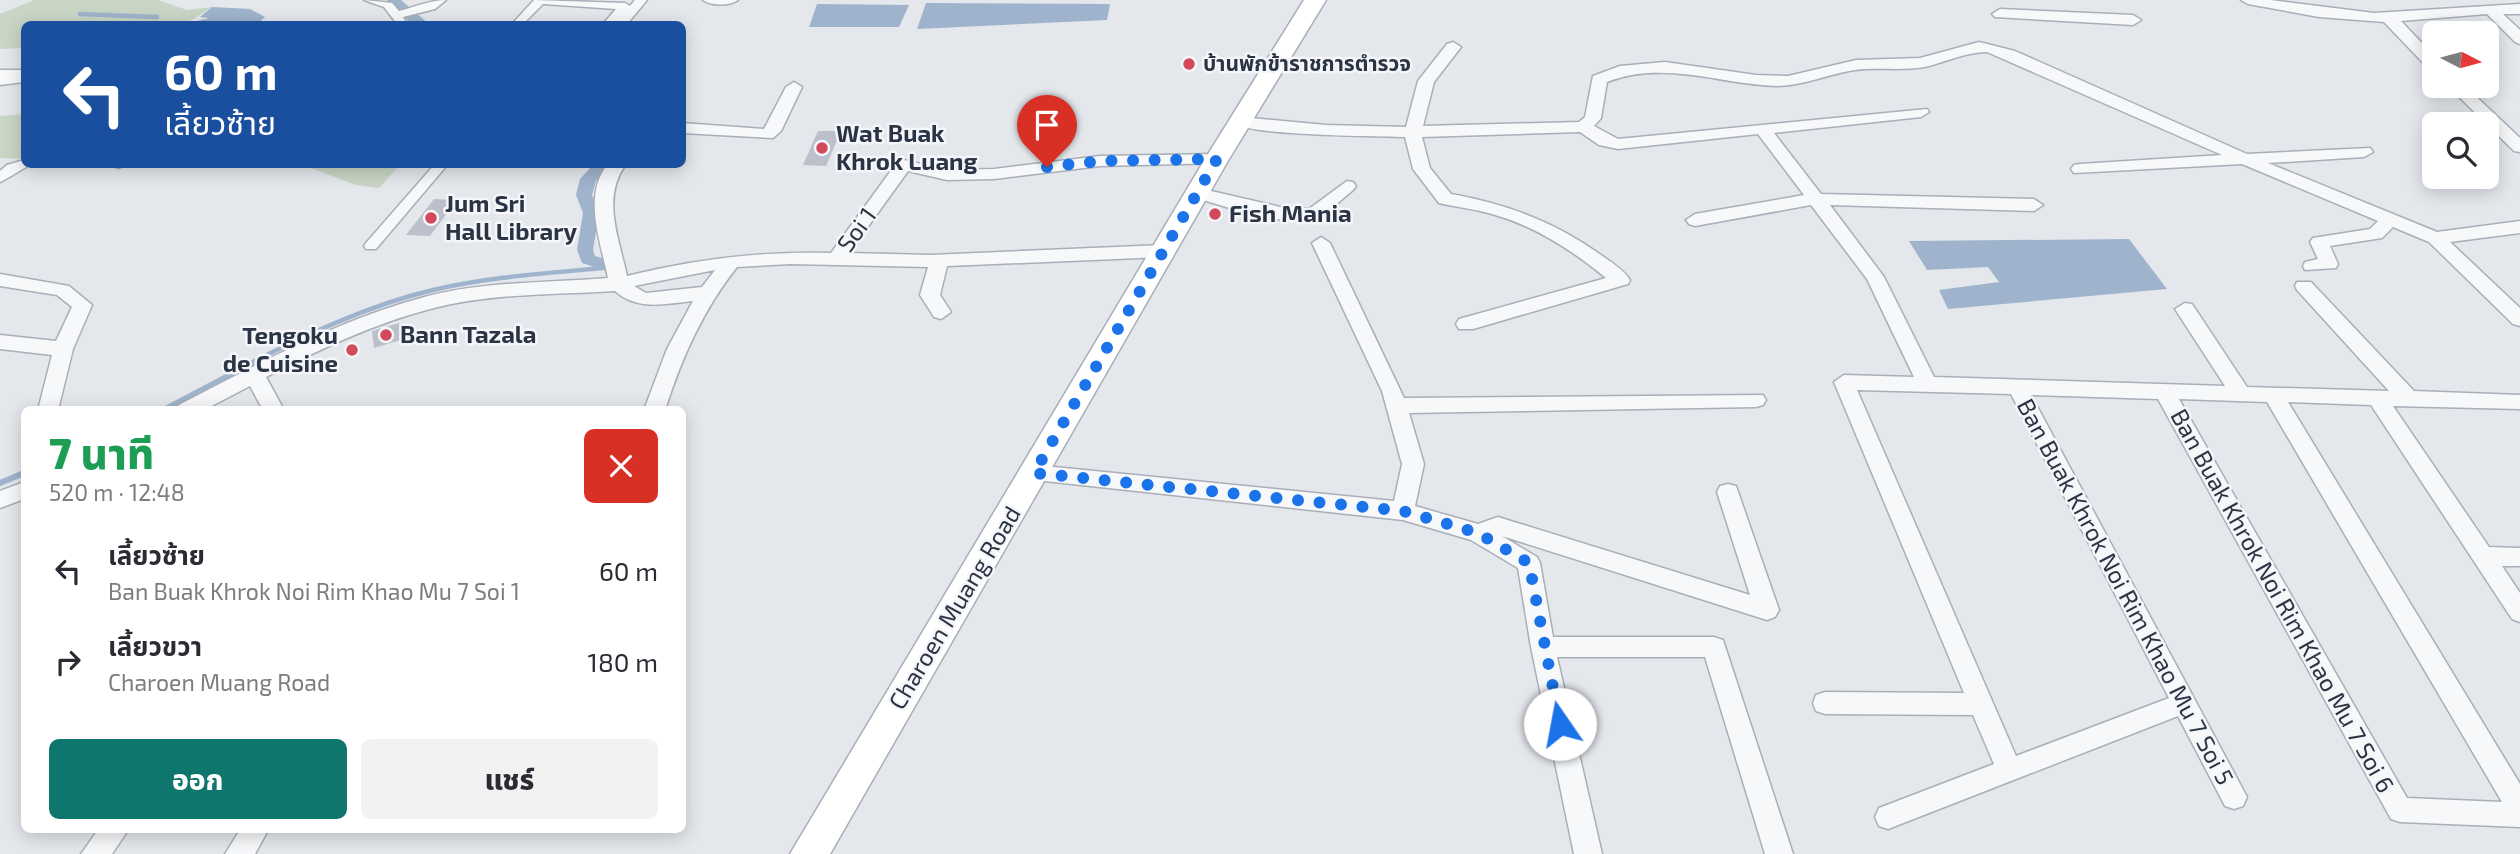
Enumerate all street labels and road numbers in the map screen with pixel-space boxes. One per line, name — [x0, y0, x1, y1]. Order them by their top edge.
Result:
street label: Soi 1 — [830, 201, 882, 257]
street label: Ban Buak Khrok Noi Rim Khao Mu 7 Soi 5 — [2012, 393, 2241, 789]
street label: Ban Buak Khrok Noi Rim Khao Mu 7 Soi 6 — [2165, 403, 2401, 797]
street label: Charoen Muang Road — [882, 500, 1026, 714]

